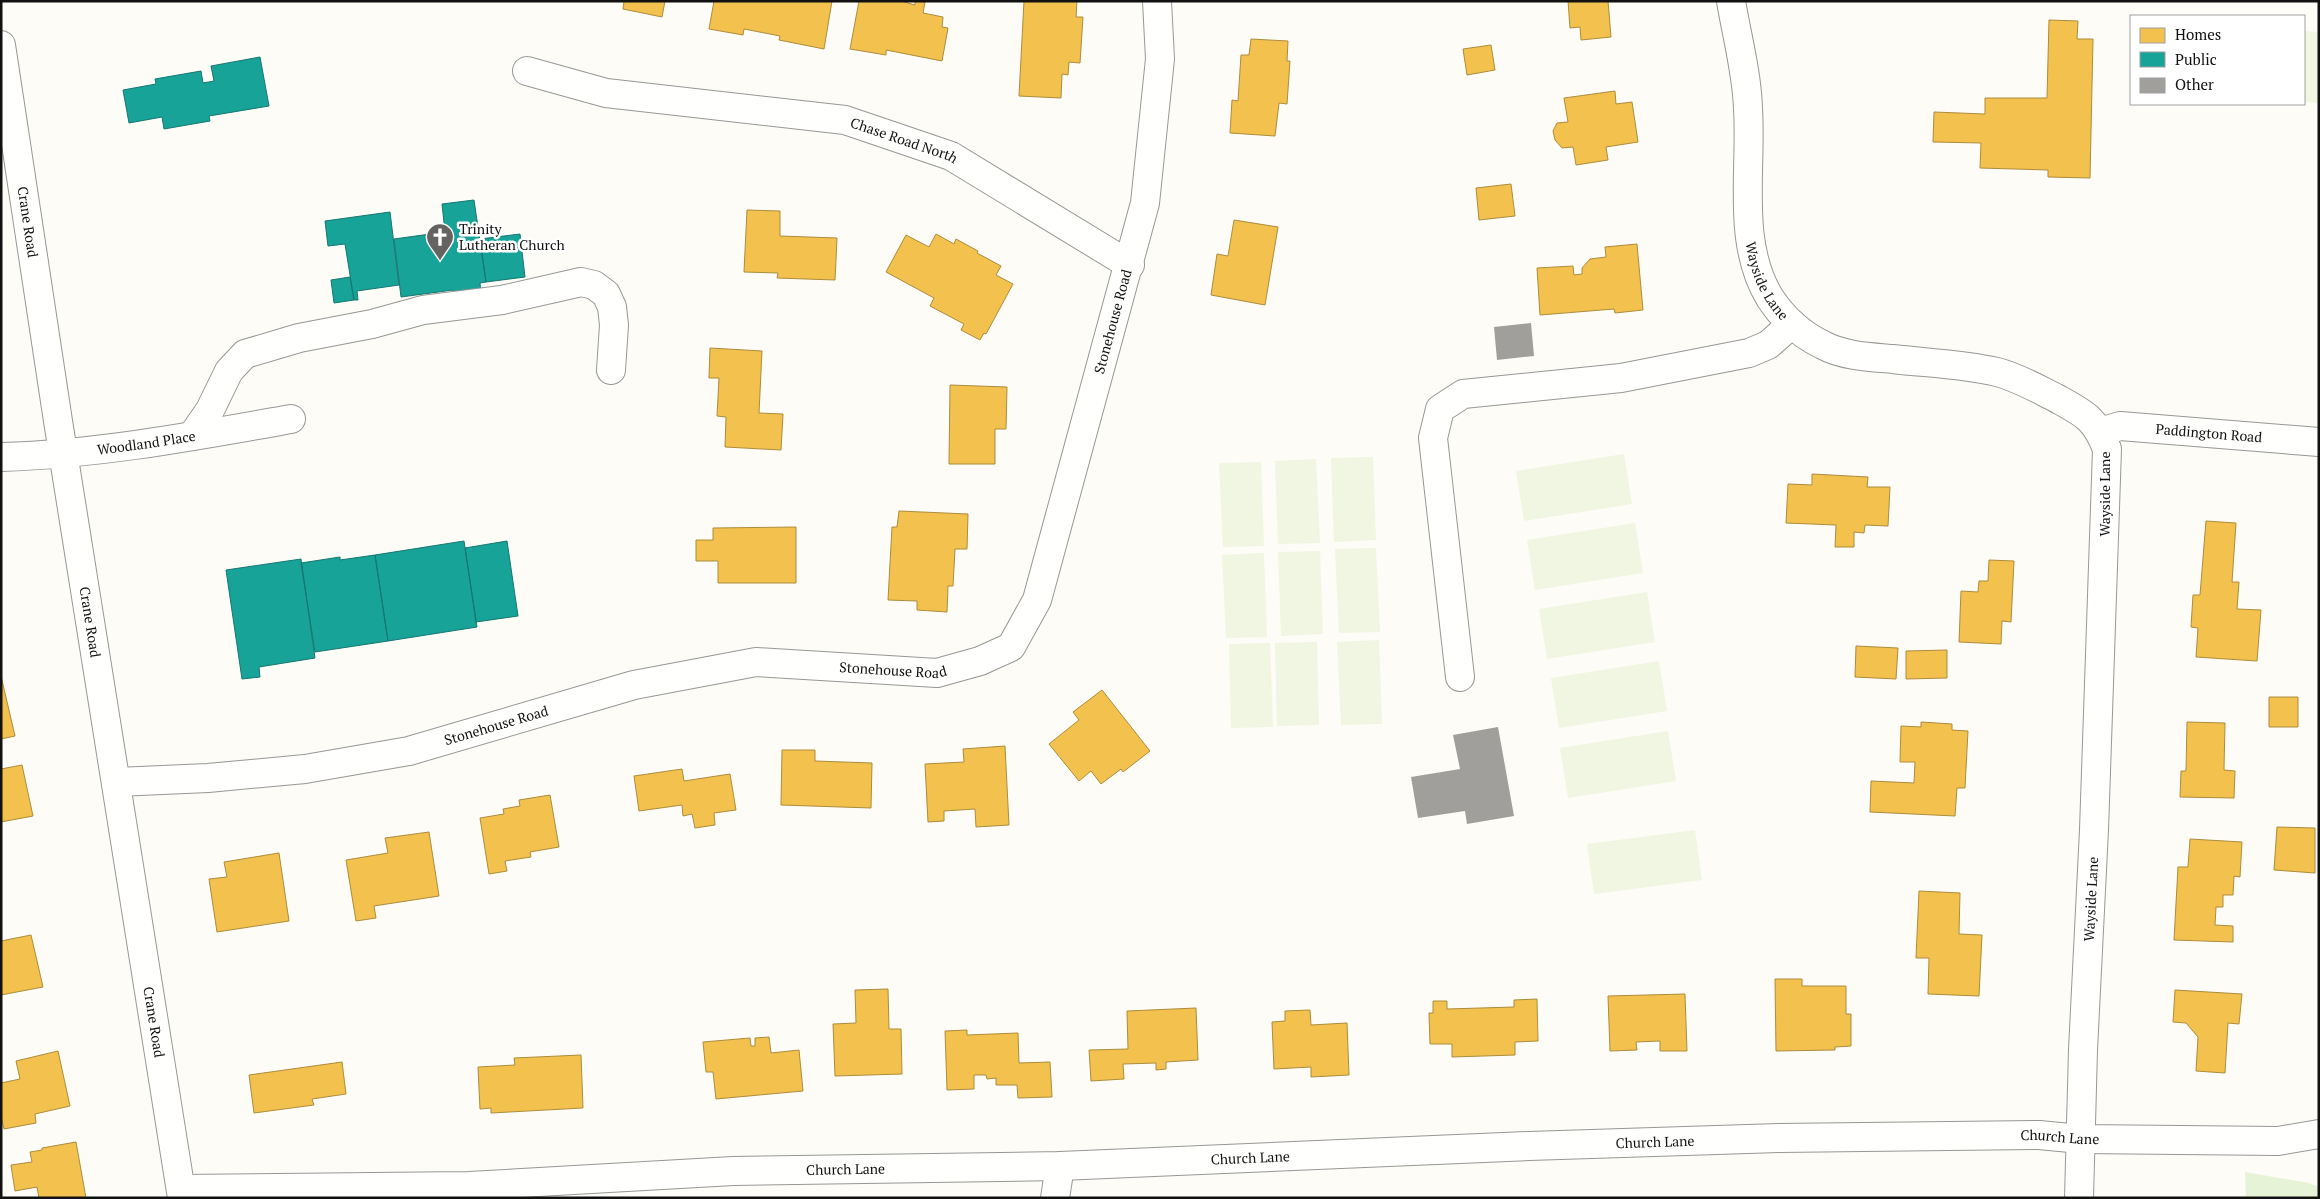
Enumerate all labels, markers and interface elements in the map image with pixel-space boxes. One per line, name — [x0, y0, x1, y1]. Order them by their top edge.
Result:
legend — [2130, 15, 2305, 105]
text: Homes — [2175, 24, 2221, 44]
text: Public — [2175, 49, 2217, 69]
text: Other — [2175, 74, 2214, 94]
street label: Chase Road North — [848, 113, 962, 167]
street label: Crane Road — [14, 185, 43, 259]
place label: Trinity Lutheran Church — [459, 219, 565, 254]
church icon: Trinity Lutheran Church — [425, 222, 455, 261]
street label: Wayside Lane — [1742, 240, 1793, 324]
street label: Stonehouse Road — [1089, 267, 1136, 376]
street label: Paddington Road — [2155, 419, 2263, 446]
street label: Woodland Place — [96, 426, 197, 459]
street label: Wayside Lane — [2095, 452, 2114, 536]
street label: Crane Road — [76, 585, 106, 659]
street label: Stonehouse Road — [839, 657, 949, 682]
street label: Stonehouse Road — [442, 701, 551, 749]
street label: Wayside Lane — [2079, 856, 2102, 942]
street label: Crane Road — [139, 985, 169, 1059]
street label: Church Lane — [2020, 1125, 2099, 1148]
street label: Church Lane — [1615, 1131, 1695, 1152]
street label: Church Lane — [1210, 1146, 1290, 1169]
street label: Church Lane — [806, 1159, 885, 1179]

